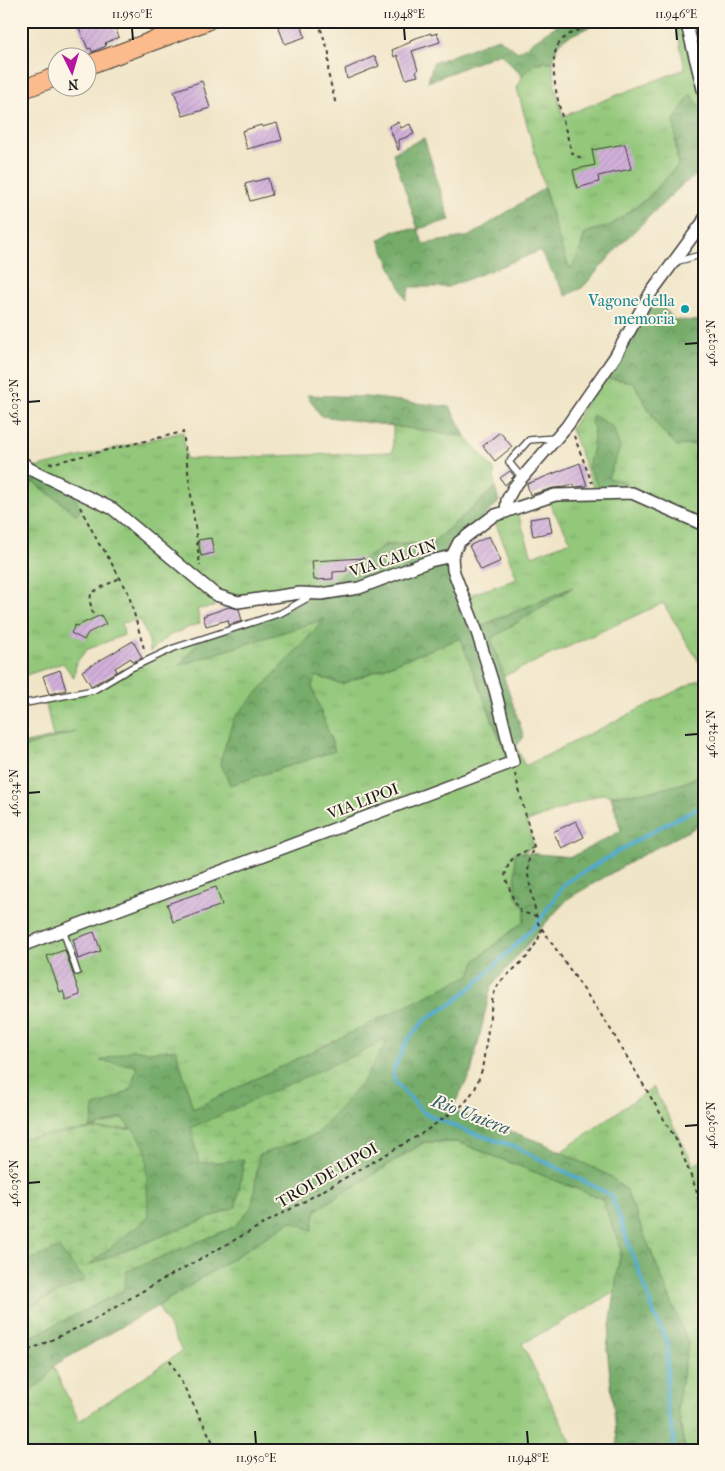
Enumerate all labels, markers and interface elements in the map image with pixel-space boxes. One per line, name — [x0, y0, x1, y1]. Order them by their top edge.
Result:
text: 11.950°E — [112, 7, 152, 21]
text: 11.948°E — [383, 7, 425, 21]
text: 11.946°E — [655, 7, 697, 21]
north arrow — [48, 48, 98, 98]
text: N — [67, 76, 79, 93]
place label: Vagone della memoria — [587, 291, 676, 328]
marker: Vagone della memoria — [679, 303, 691, 315]
text: 46.032°N — [704, 319, 718, 367]
text: 46.032°N — [7, 378, 21, 426]
street label: VIA CALCIN — [346, 535, 439, 581]
text: 46.034°N — [704, 710, 718, 758]
text: 46.034°N — [7, 769, 21, 817]
street label: VIA LIPOI — [324, 779, 401, 824]
water label: Rio Uniera — [428, 1090, 513, 1140]
text: 46.036°N — [704, 1101, 718, 1149]
street label: TROI DE LIPOI — [273, 1138, 381, 1212]
text: 46.036°N — [7, 1159, 21, 1207]
text: 11.950°E — [236, 1451, 276, 1465]
text: 11.948°E — [507, 1451, 549, 1465]

